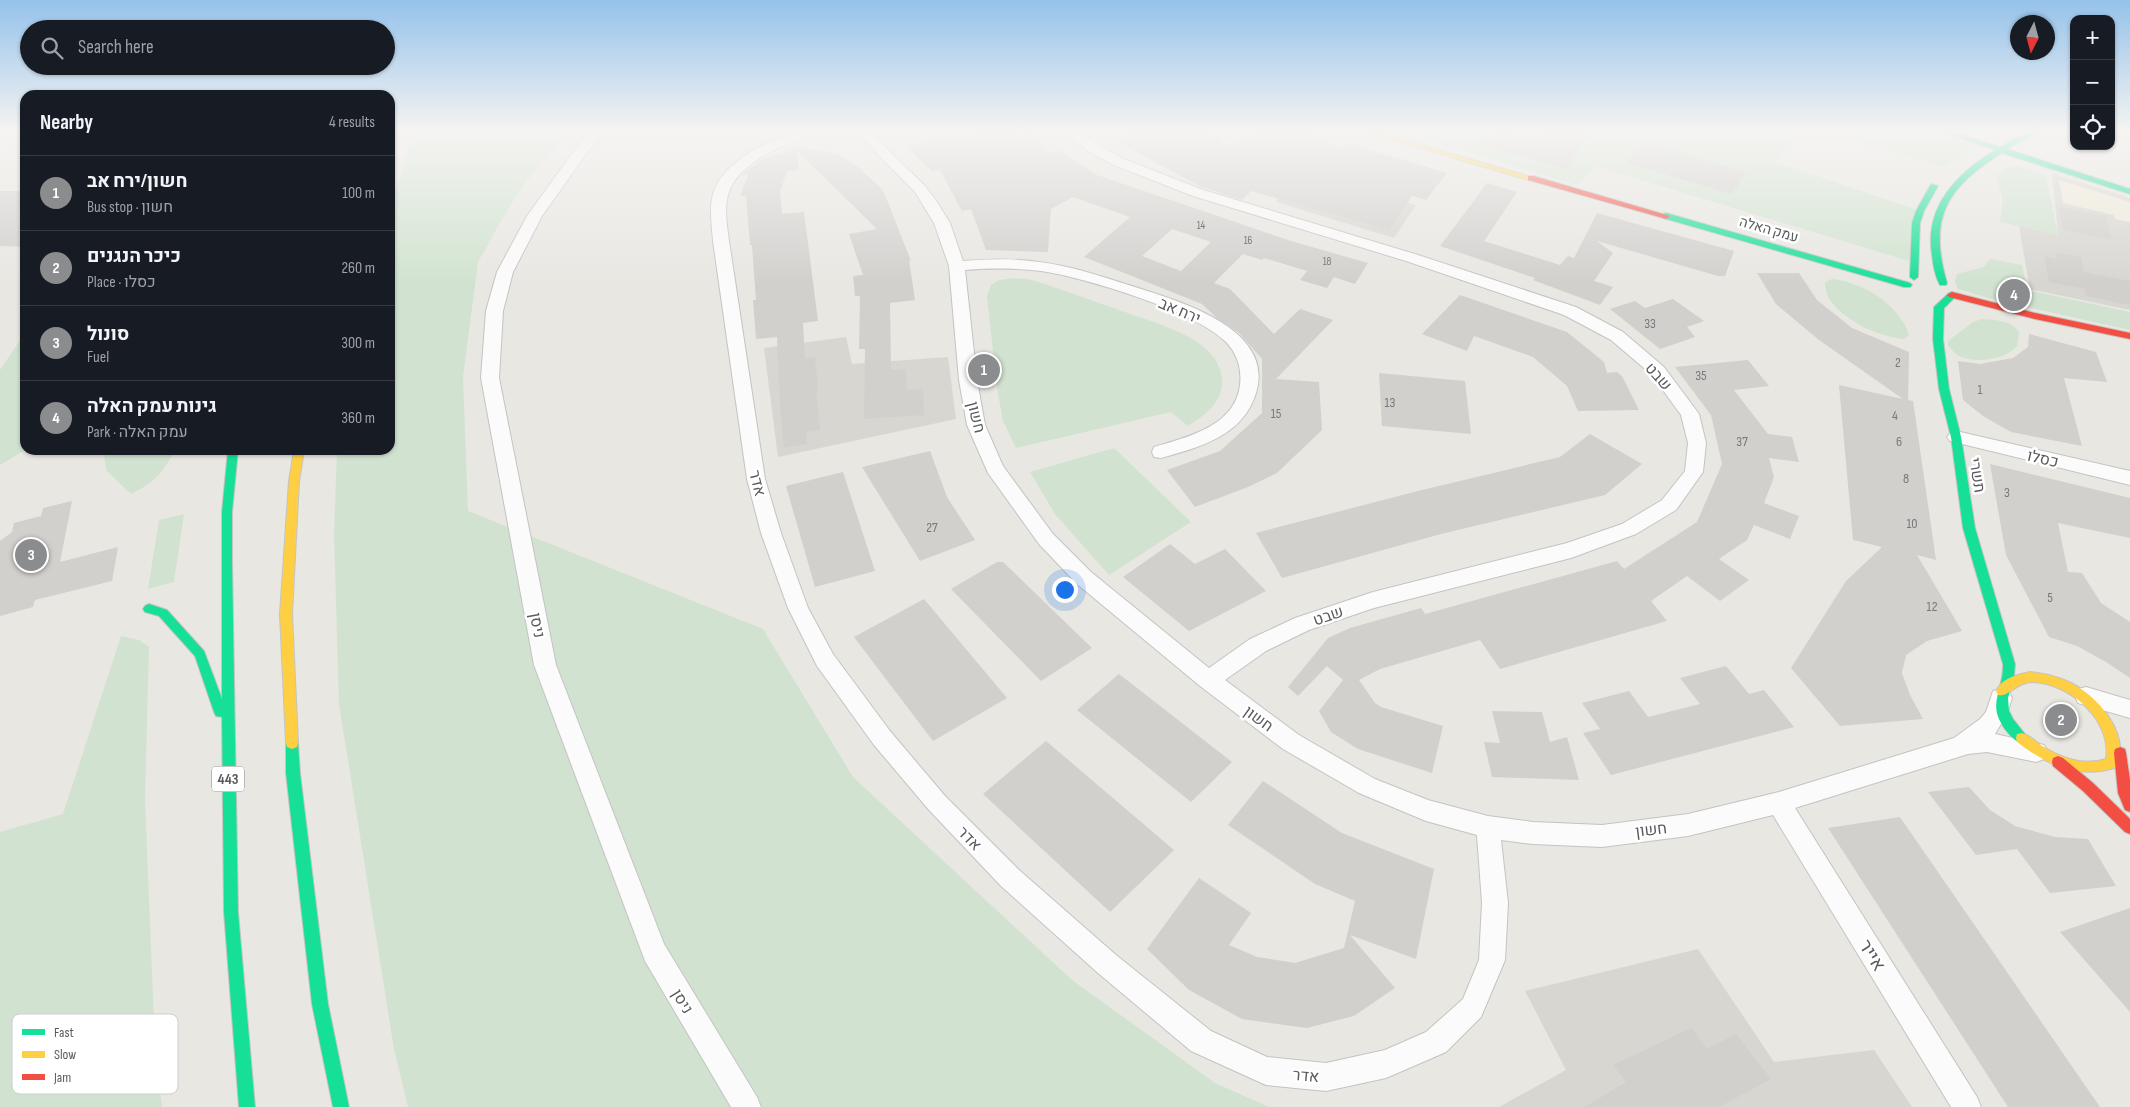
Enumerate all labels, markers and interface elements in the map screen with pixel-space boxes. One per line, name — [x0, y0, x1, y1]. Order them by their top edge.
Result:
north arrow — [2010, 15, 2055, 60]
map controls — [2070, 15, 2115, 150]
button: + — [2070, 15, 2115, 60]
search box — [20, 20, 395, 75]
icon: search — [38, 34, 66, 62]
text: Search here — [78, 36, 154, 59]
button: − — [2070, 60, 2115, 105]
button: locate — [2070, 105, 2115, 150]
text: Nearby — [40, 110, 93, 135]
text: 4 results — [329, 113, 375, 132]
text: חשון/ירח אב — [87, 170, 187, 193]
text: 1 — [53, 184, 59, 203]
text: 100 m — [342, 184, 375, 203]
text: Bus stop · חשון — [87, 198, 173, 217]
street label: עמק האלה — [1737, 213, 1800, 246]
house number: 14 — [1197, 219, 1206, 232]
house number: 16 — [1244, 234, 1253, 247]
text: כיכר הנגנים — [87, 245, 181, 268]
house number: 18 — [1323, 255, 1332, 268]
text: 2 — [52, 259, 60, 278]
text: 260 m — [341, 259, 375, 278]
text: Place · כסלו — [87, 273, 156, 292]
pin: 4 — [1998, 276, 2030, 314]
street label: ירח אב — [1156, 294, 1203, 329]
house number: 33 — [1644, 315, 1656, 332]
text: סונול — [87, 323, 129, 346]
text: 3 — [52, 334, 60, 353]
text: 300 m — [341, 334, 375, 353]
text: Fuel — [87, 348, 109, 367]
pin: 1 — [968, 351, 1000, 389]
house number: 2 — [1895, 354, 1901, 371]
street label: שבט — [1640, 359, 1675, 395]
house number: 35 — [1695, 367, 1707, 384]
house number: 1 — [1978, 381, 1983, 398]
house number: 13 — [1385, 394, 1396, 411]
text: גינות עמק האלה — [87, 395, 217, 418]
street label: חשון — [962, 400, 989, 435]
house number: 15 — [1271, 405, 1282, 422]
house number: 4 — [1892, 407, 1898, 424]
text: 4 — [52, 409, 60, 428]
text: 360 m — [341, 409, 375, 428]
text: Park · עמק האלה — [87, 423, 188, 442]
house number: 37 — [1736, 433, 1748, 450]
house number: 6 — [1896, 433, 1902, 450]
street label: כסלו — [2025, 447, 2060, 472]
street label: תשרי — [1964, 456, 1989, 494]
street label: אדר — [744, 468, 769, 498]
house number: 8 — [1903, 470, 1909, 487]
house number: 3 — [2004, 484, 2010, 501]
house number: 10 — [1906, 515, 1918, 532]
house number: 27 — [926, 519, 938, 536]
pin: 3 — [15, 536, 47, 574]
your location — [1052, 577, 1078, 603]
house number: 5 — [2047, 589, 2053, 606]
house number: 12 — [1927, 598, 1938, 615]
street label: שבט — [1311, 602, 1346, 630]
street label: ניסן — [525, 611, 548, 640]
pin: 2 — [2045, 701, 2077, 739]
street label: חשון — [1240, 702, 1277, 736]
road number: 443 — [212, 766, 244, 792]
street label: חשון — [1634, 819, 1668, 842]
street label: אדר — [953, 823, 985, 855]
street label: אייר — [1853, 936, 1890, 976]
street label: ניסן — [667, 986, 696, 1018]
legend — [12, 1014, 178, 1094]
text: Fast — [54, 1024, 74, 1041]
text: Slow — [54, 1046, 76, 1063]
street label: אדר — [1292, 1066, 1320, 1087]
text: Jam — [53, 1069, 71, 1086]

